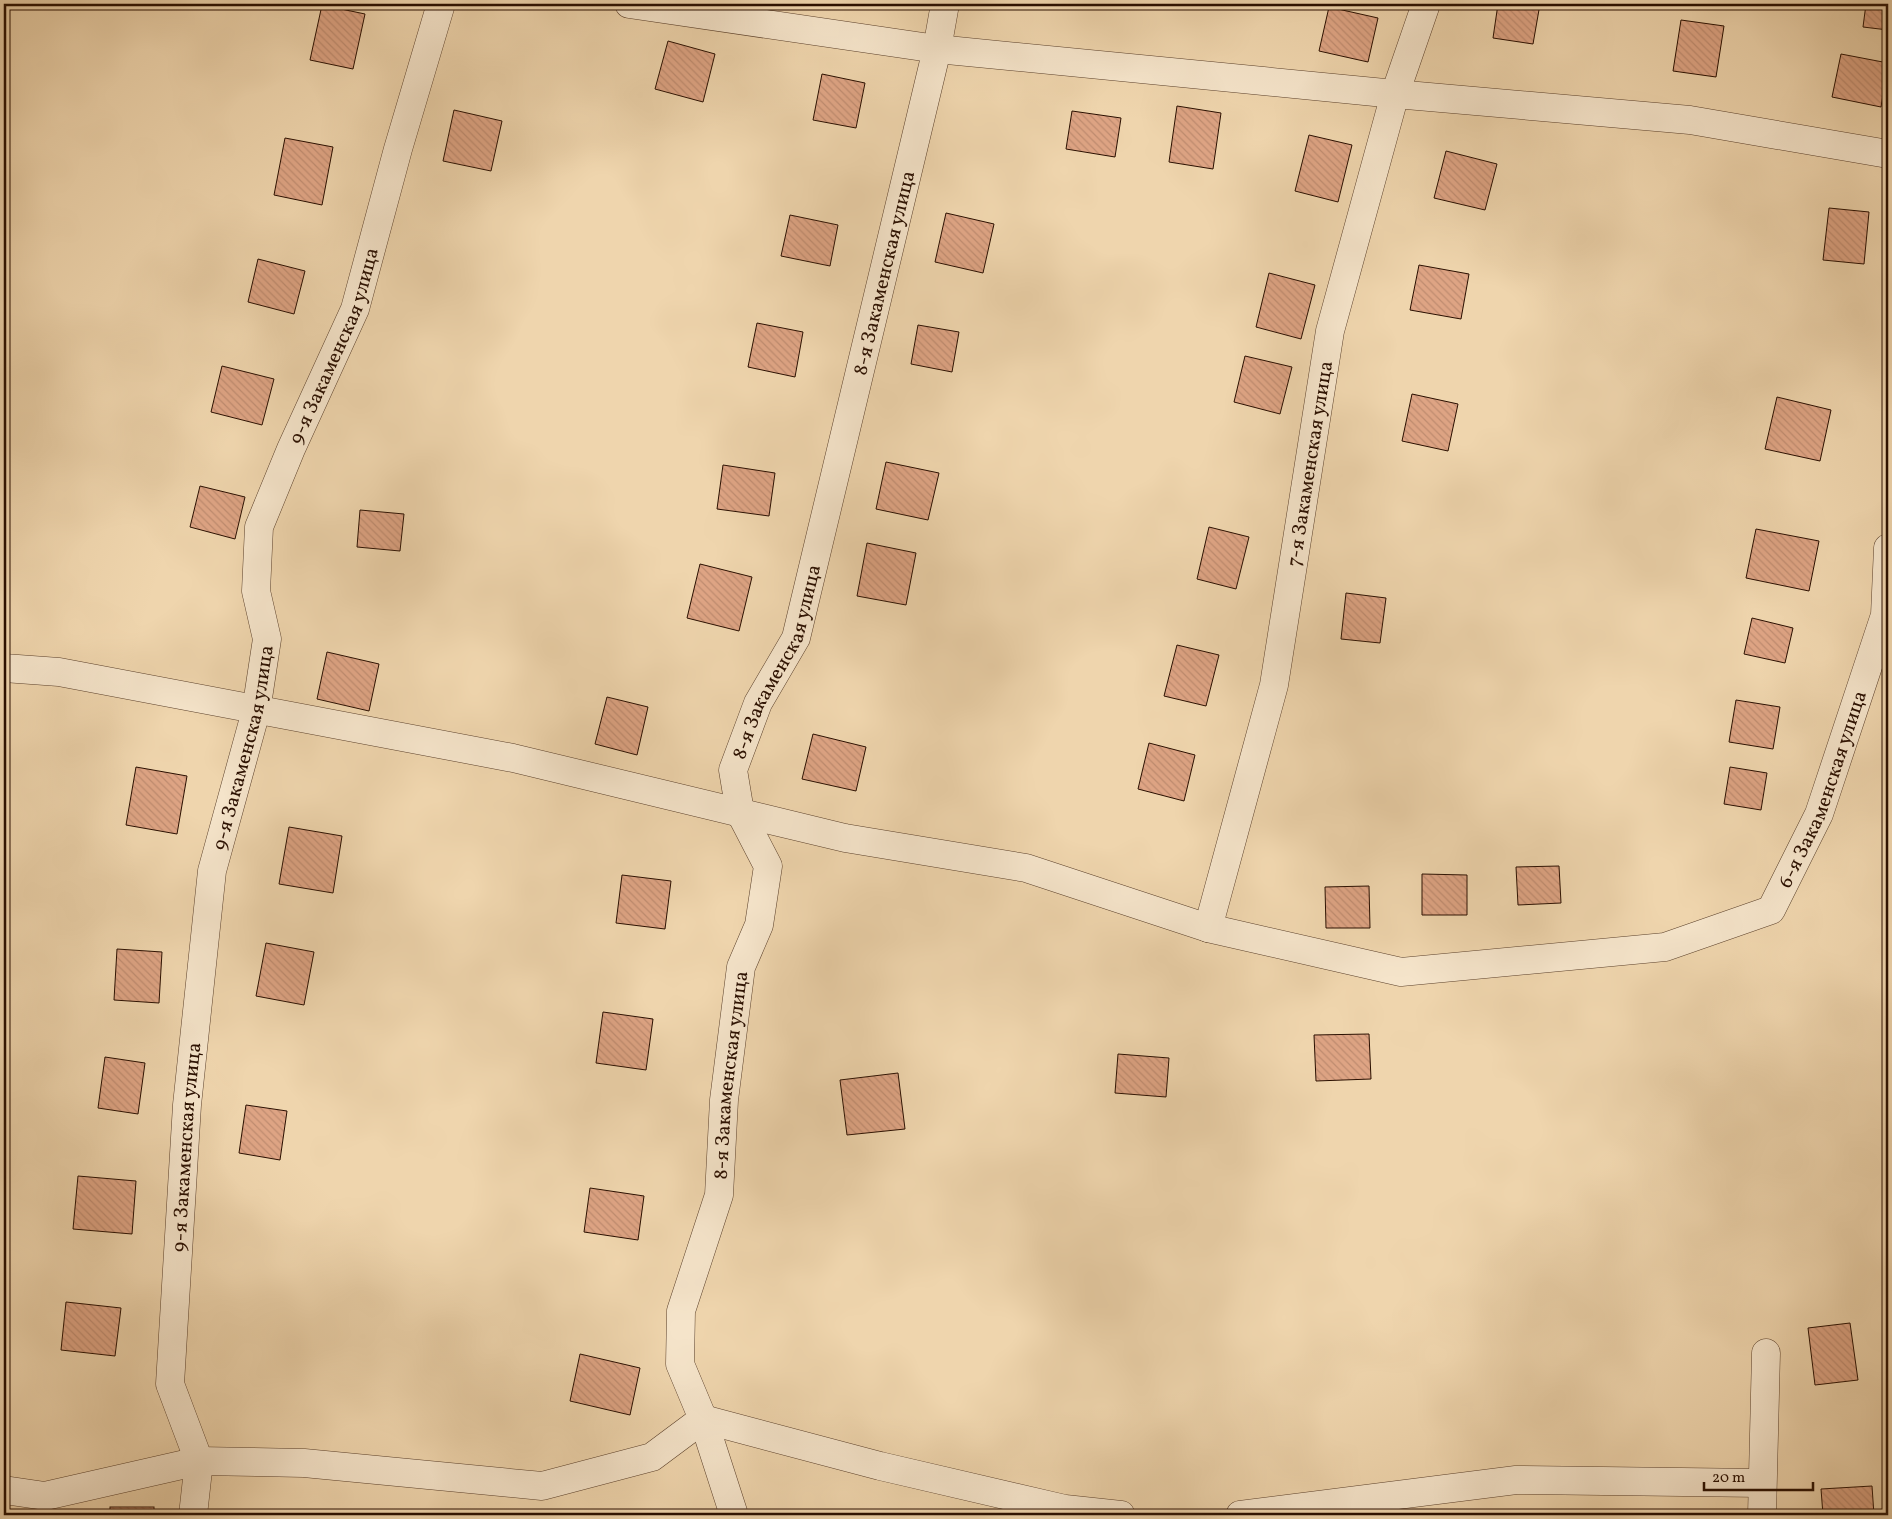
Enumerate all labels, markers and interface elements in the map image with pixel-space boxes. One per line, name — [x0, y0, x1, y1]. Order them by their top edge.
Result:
street label: 8-я Закаменская улица — [847, 168, 923, 378]
street label: 9-я Закаменская улица — [283, 245, 387, 449]
street label: 7-я Закаменская улица — [1281, 359, 1341, 569]
street label: 8-я Закаменская улица — [726, 562, 829, 764]
street label: 9-я Закаменская улица — [206, 643, 282, 854]
street label: 6-я Закаменская улица — [1772, 687, 1875, 893]
street label: 8-я Закаменская улица — [708, 969, 756, 1180]
street label: 9-я Закаменская улица — [166, 1041, 210, 1253]
scale bar — [1704, 1459, 1813, 1491]
text: 20 m — [1712, 1468, 1745, 1489]

